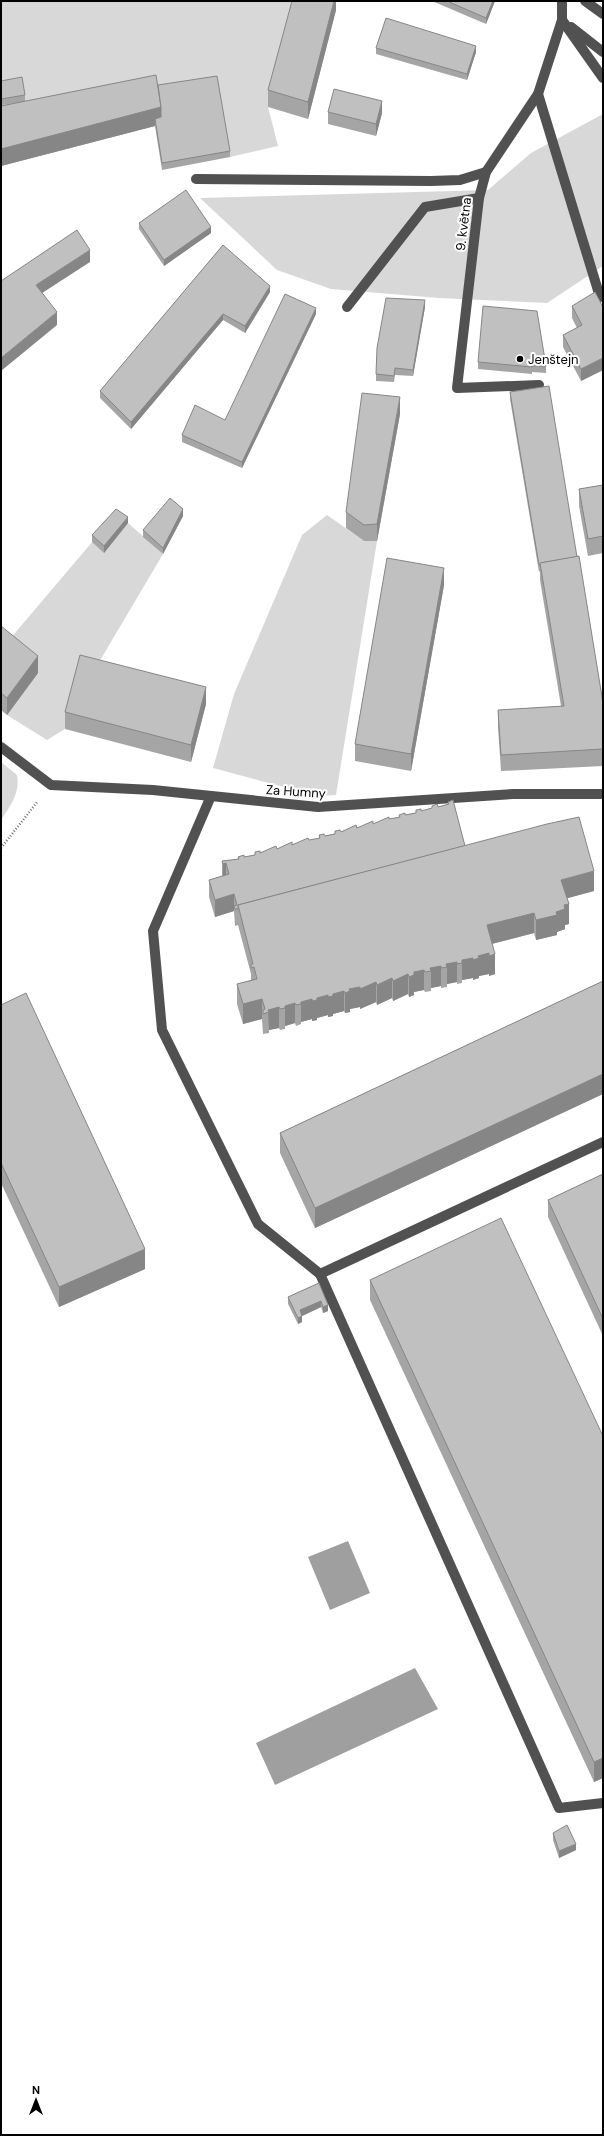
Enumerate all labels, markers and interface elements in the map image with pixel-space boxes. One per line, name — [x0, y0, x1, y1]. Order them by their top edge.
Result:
street label: 9. května — [452, 196, 475, 252]
place label: Jenštejn — [528, 351, 579, 368]
marker: Jenštejn — [515, 354, 525, 364]
street label: Za Humny — [265, 781, 326, 802]
north arrow — [16, 2080, 56, 2120]
text: N — [32, 2083, 40, 2097]

